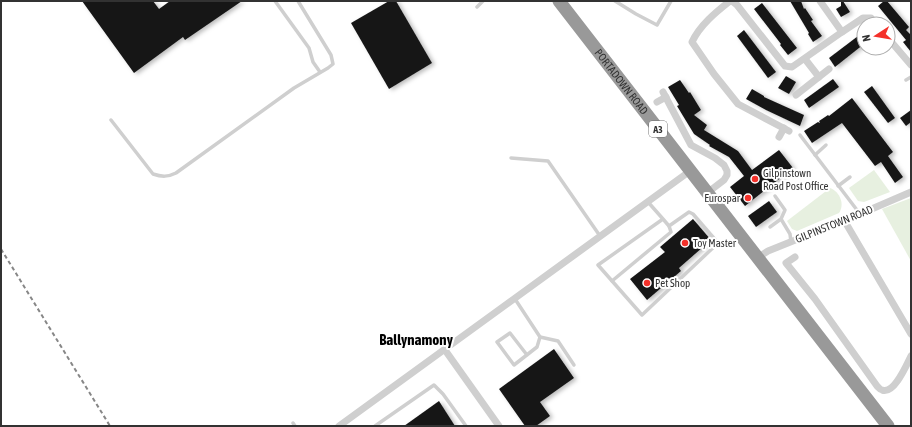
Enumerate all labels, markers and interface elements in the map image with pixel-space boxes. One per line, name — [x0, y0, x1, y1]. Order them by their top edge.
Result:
north arrow — [856, 16, 896, 56]
text: N — [860, 34, 873, 43]
street label: PORTADOWN ROAD — [593, 47, 650, 117]
road number: A3 — [649, 121, 667, 137]
place label: Gilpinstown Road Post Office — [763, 167, 829, 192]
marker: Gilpinstown Road Post Office — [750, 174, 760, 184]
place label: Eurospar — [704, 192, 741, 204]
marker: Eurospar — [743, 193, 753, 203]
street label: GILPINSTOWN ROAD — [794, 203, 874, 245]
place label: Toy Master — [693, 237, 737, 249]
marker: Toy Master — [680, 238, 690, 248]
place label: Pet Shop — [655, 277, 690, 289]
marker: Pet Shop — [642, 278, 652, 288]
district label: Ballynamony — [379, 331, 454, 348]

